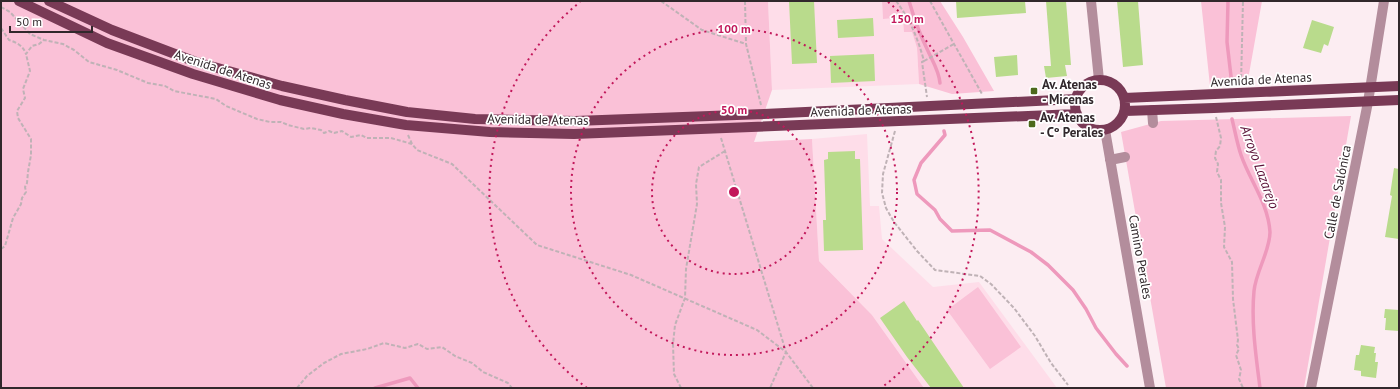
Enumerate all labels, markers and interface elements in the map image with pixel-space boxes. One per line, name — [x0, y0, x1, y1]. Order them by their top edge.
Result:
scale bar — [10, 8, 92, 34]
text: 150 m — [890, 11, 924, 26]
text: 50 m — [16, 14, 42, 29]
text: 100 m — [717, 21, 751, 36]
street label: Avenida de Atenas — [172, 46, 274, 93]
street label: Avenida de Atenas — [1210, 68, 1312, 91]
place label: Av. Atenas - Micenas — [1042, 76, 1098, 108]
marker: Av. Atenas - Micenas — [1029, 86, 1039, 96]
street label: Avenida de Atenas — [810, 100, 912, 121]
text: 50 m — [721, 102, 747, 117]
place label: Av. Atenas - Cº Perales — [1040, 109, 1104, 141]
street label: Avenida de Atenas — [487, 110, 589, 129]
marker: Av. Atenas - Cº Perales — [1027, 119, 1037, 129]
water label: Arroyo Lazarejo — [1236, 122, 1283, 211]
street label: Calle de Salónica — [1320, 144, 1355, 241]
centre of rings — [727, 185, 741, 199]
street label: Camino Perales — [1125, 214, 1156, 301]

